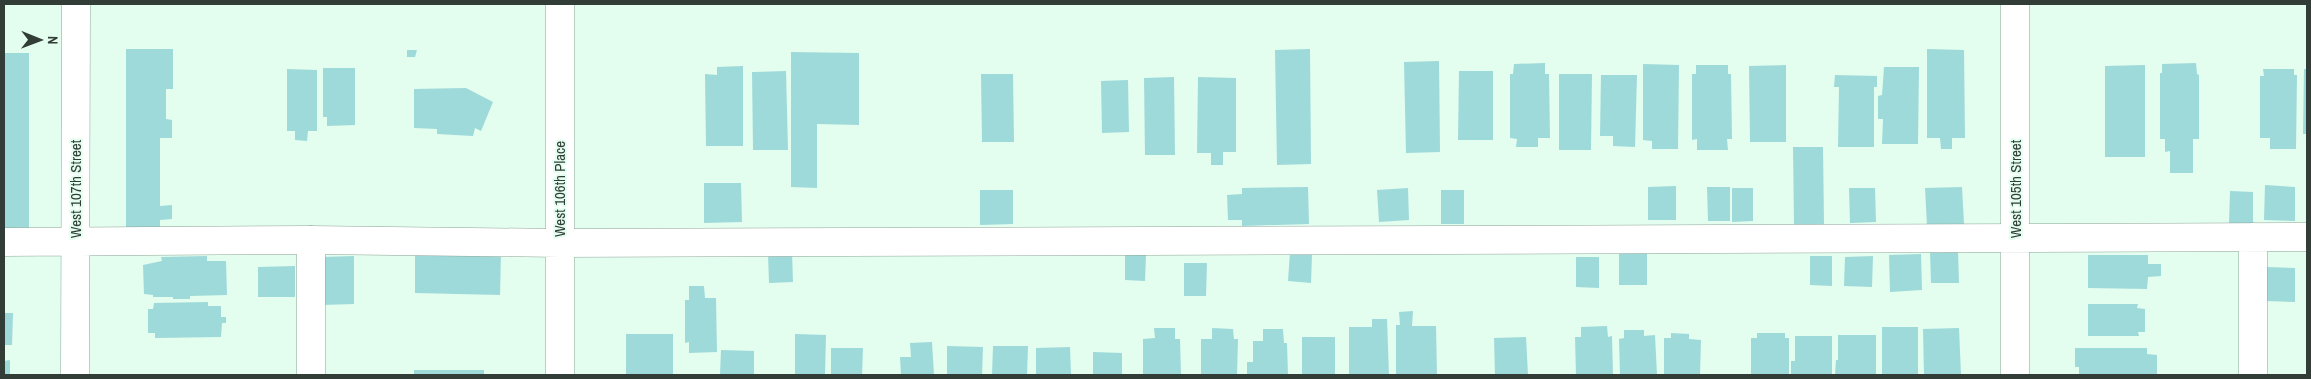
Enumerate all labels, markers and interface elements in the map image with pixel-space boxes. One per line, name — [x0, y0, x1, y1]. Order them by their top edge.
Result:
north arrow — [15, 15, 65, 65]
text: N — [44, 36, 62, 45]
street label: West 107th Street — [65, 139, 86, 238]
street label: West 105th Street — [2005, 139, 2026, 238]
street label: West 106th Place — [549, 141, 570, 237]

